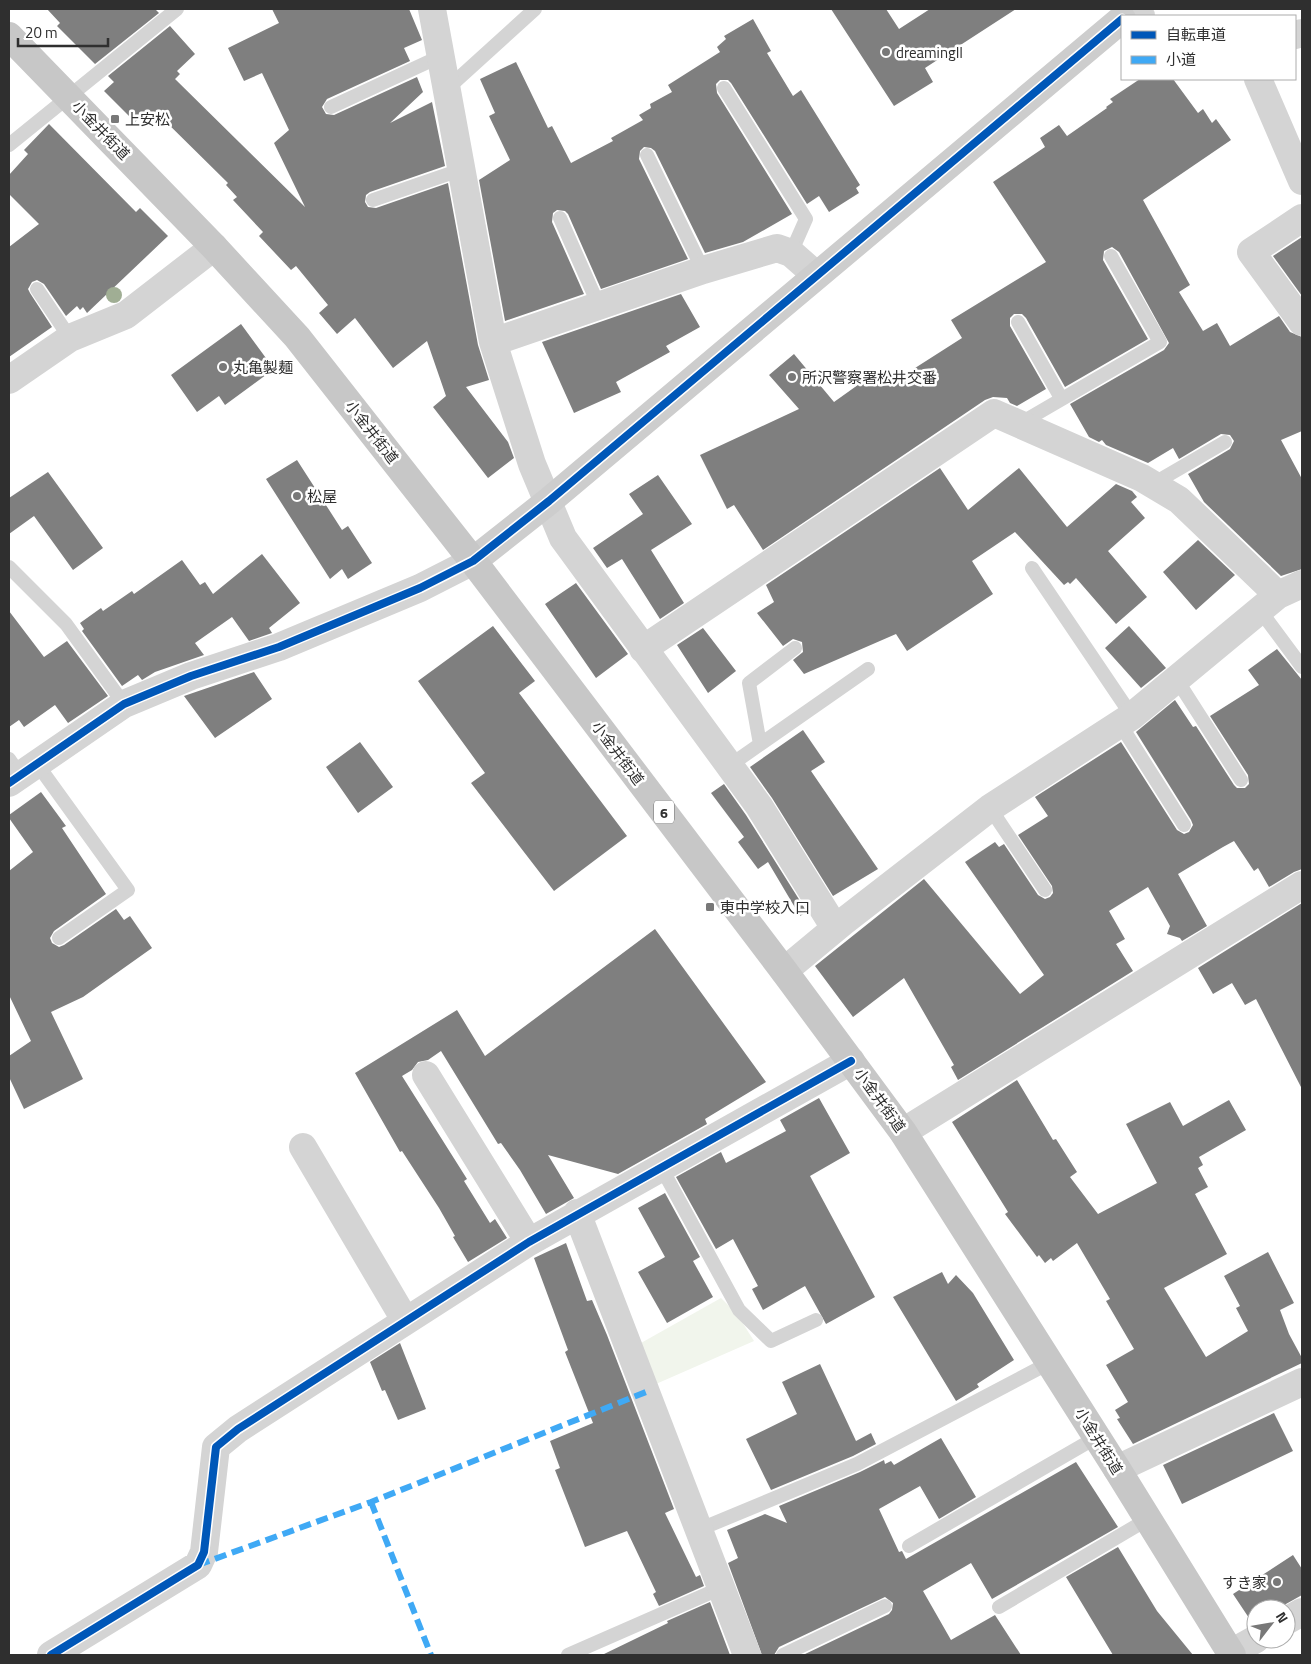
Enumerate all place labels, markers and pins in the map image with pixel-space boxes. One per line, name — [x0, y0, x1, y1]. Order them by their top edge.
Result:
place label: dreamingII — [896, 41, 963, 64]
marker: dreamingII — [880, 46, 892, 58]
place label: 上安松 — [125, 108, 170, 131]
marker: 上安松 — [109, 113, 121, 125]
place label: 丸亀製麺 — [233, 356, 293, 379]
marker: 丸亀製麺 — [217, 361, 229, 373]
place label: 所沢警察署松井交番 — [802, 366, 937, 389]
marker: 所沢警察署松井交番 — [786, 371, 798, 383]
place label: 松屋 — [307, 485, 337, 508]
marker: 松屋 — [291, 490, 303, 502]
place label: 東中学校入口 — [720, 896, 810, 919]
marker: 東中学校入口 — [704, 901, 716, 913]
place label: すき家 — [1222, 1571, 1267, 1594]
marker: すき家 — [1271, 1576, 1283, 1588]

